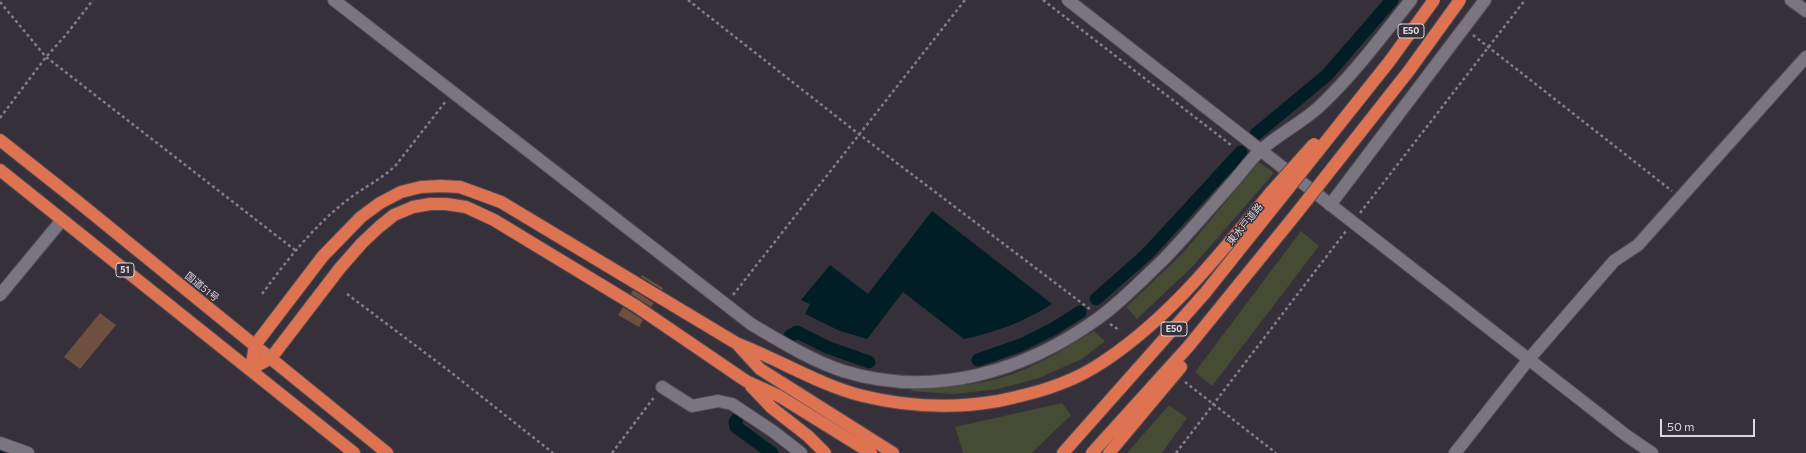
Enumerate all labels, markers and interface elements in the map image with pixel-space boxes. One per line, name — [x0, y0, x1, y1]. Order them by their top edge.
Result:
road number: E50 — [1398, 24, 1424, 38]
street label: 東水戸道路 — [1225, 201, 1265, 247]
road number: 51 — [116, 263, 134, 277]
street label: 国道51号 — [183, 270, 221, 304]
road number: E50 — [1161, 322, 1187, 336]
scale bar — [1662, 411, 1757, 437]
text: 50 m — [1667, 419, 1695, 433]

